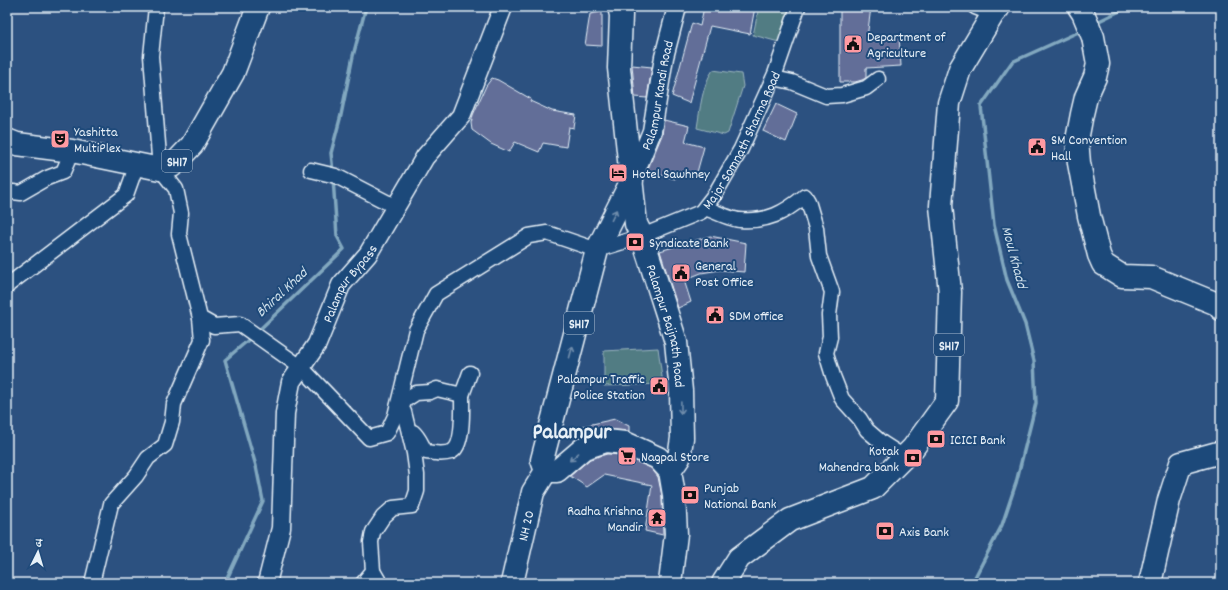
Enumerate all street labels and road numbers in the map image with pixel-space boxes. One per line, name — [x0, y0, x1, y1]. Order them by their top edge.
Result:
street label: Palampur Kandi Road — [637, 39, 680, 154]
street label: Major Somnath Sharma Road — [699, 69, 787, 214]
road number: SH17 — [162, 150, 192, 172]
street label: Palampur Bypass — [319, 241, 383, 326]
street label: Palampur Baijnath Road — [640, 262, 689, 389]
road number: SH17 — [564, 312, 594, 334]
road number: SH17 — [934, 334, 964, 356]
street label: NH 20 — [514, 509, 540, 543]

